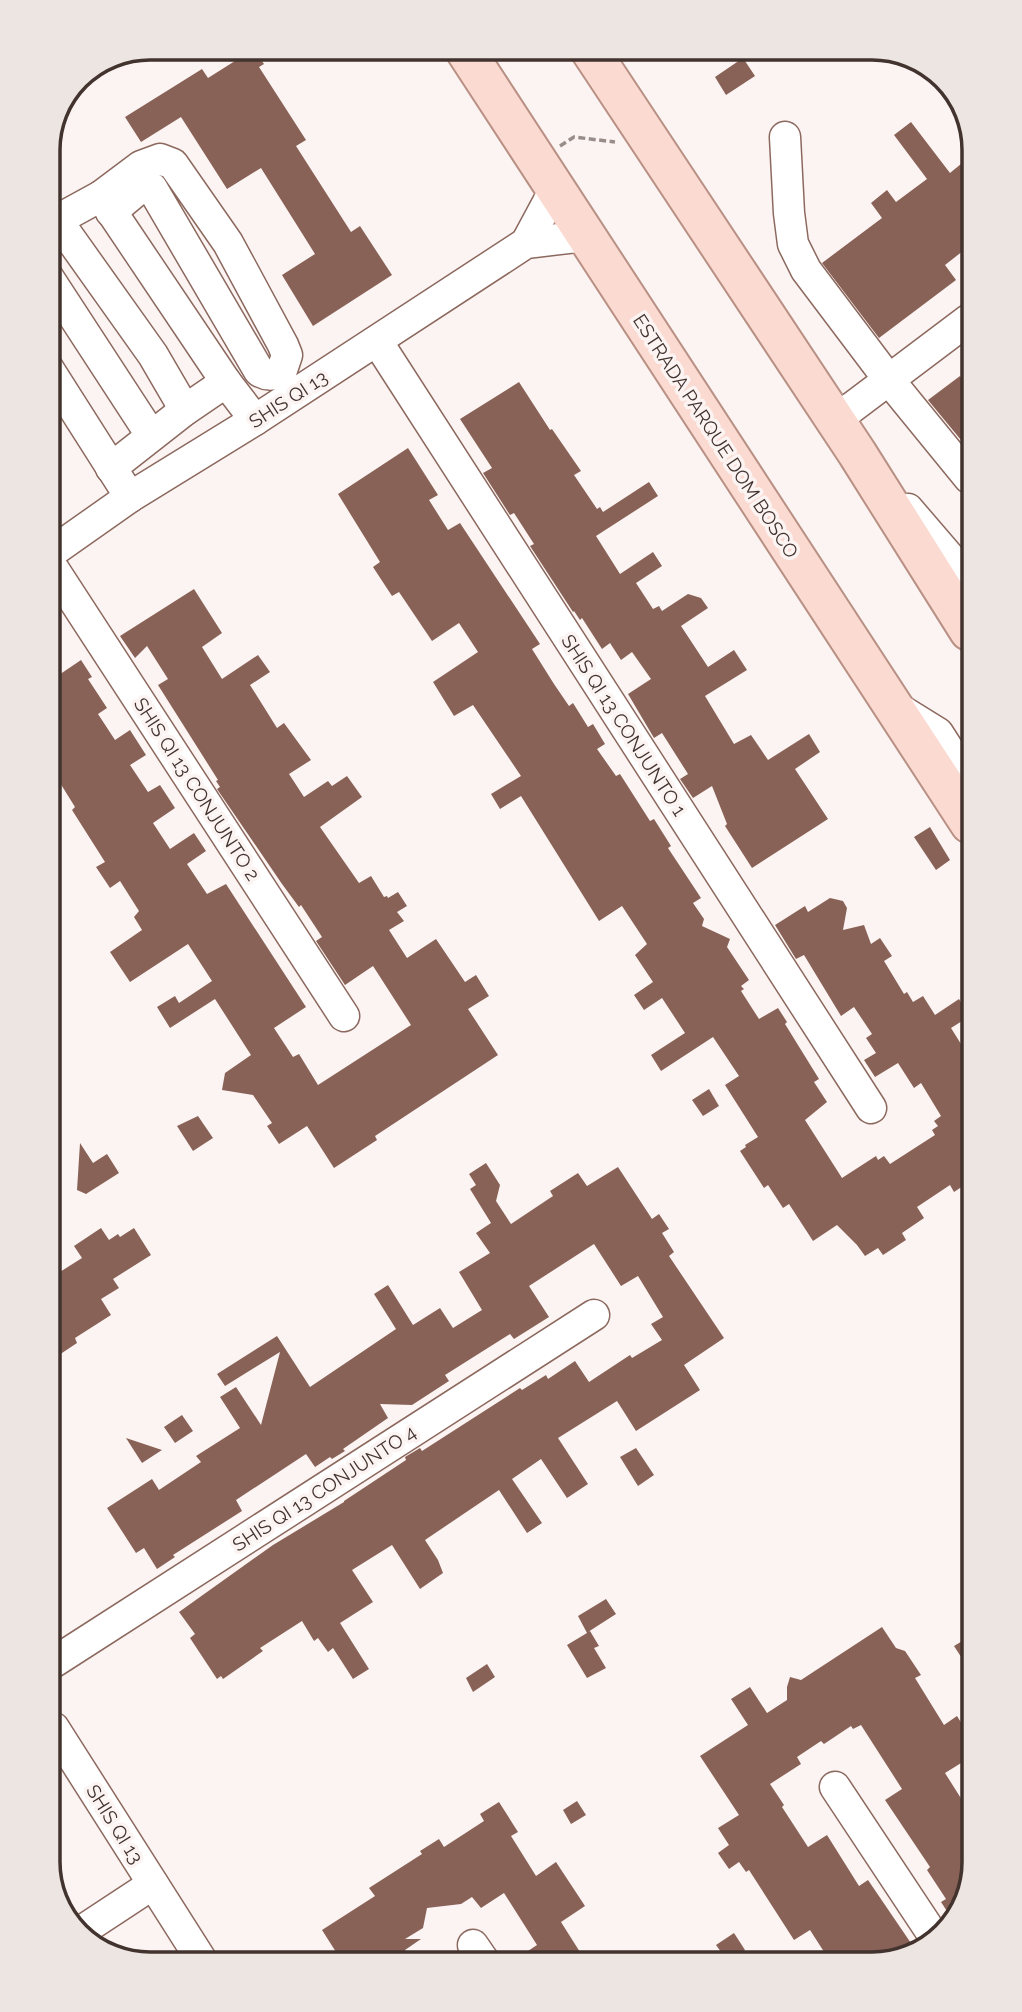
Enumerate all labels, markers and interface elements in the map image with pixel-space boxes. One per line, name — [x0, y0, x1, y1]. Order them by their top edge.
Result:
street label: ESTRADA PARQUE DOM BOSCO — [629, 310, 803, 562]
street label: SHIS QI 13 — [245, 366, 331, 432]
street label: SHIS QI 13 CONJUNTO 1 — [557, 630, 691, 820]
street label: SHIS QI 13 CONJUNTO 2 — [130, 693, 264, 885]
street label: SHIS QI 13 CONJUNTO 4 — [228, 1420, 420, 1556]
street label: SHIS QI 13 — [82, 1781, 148, 1867]

